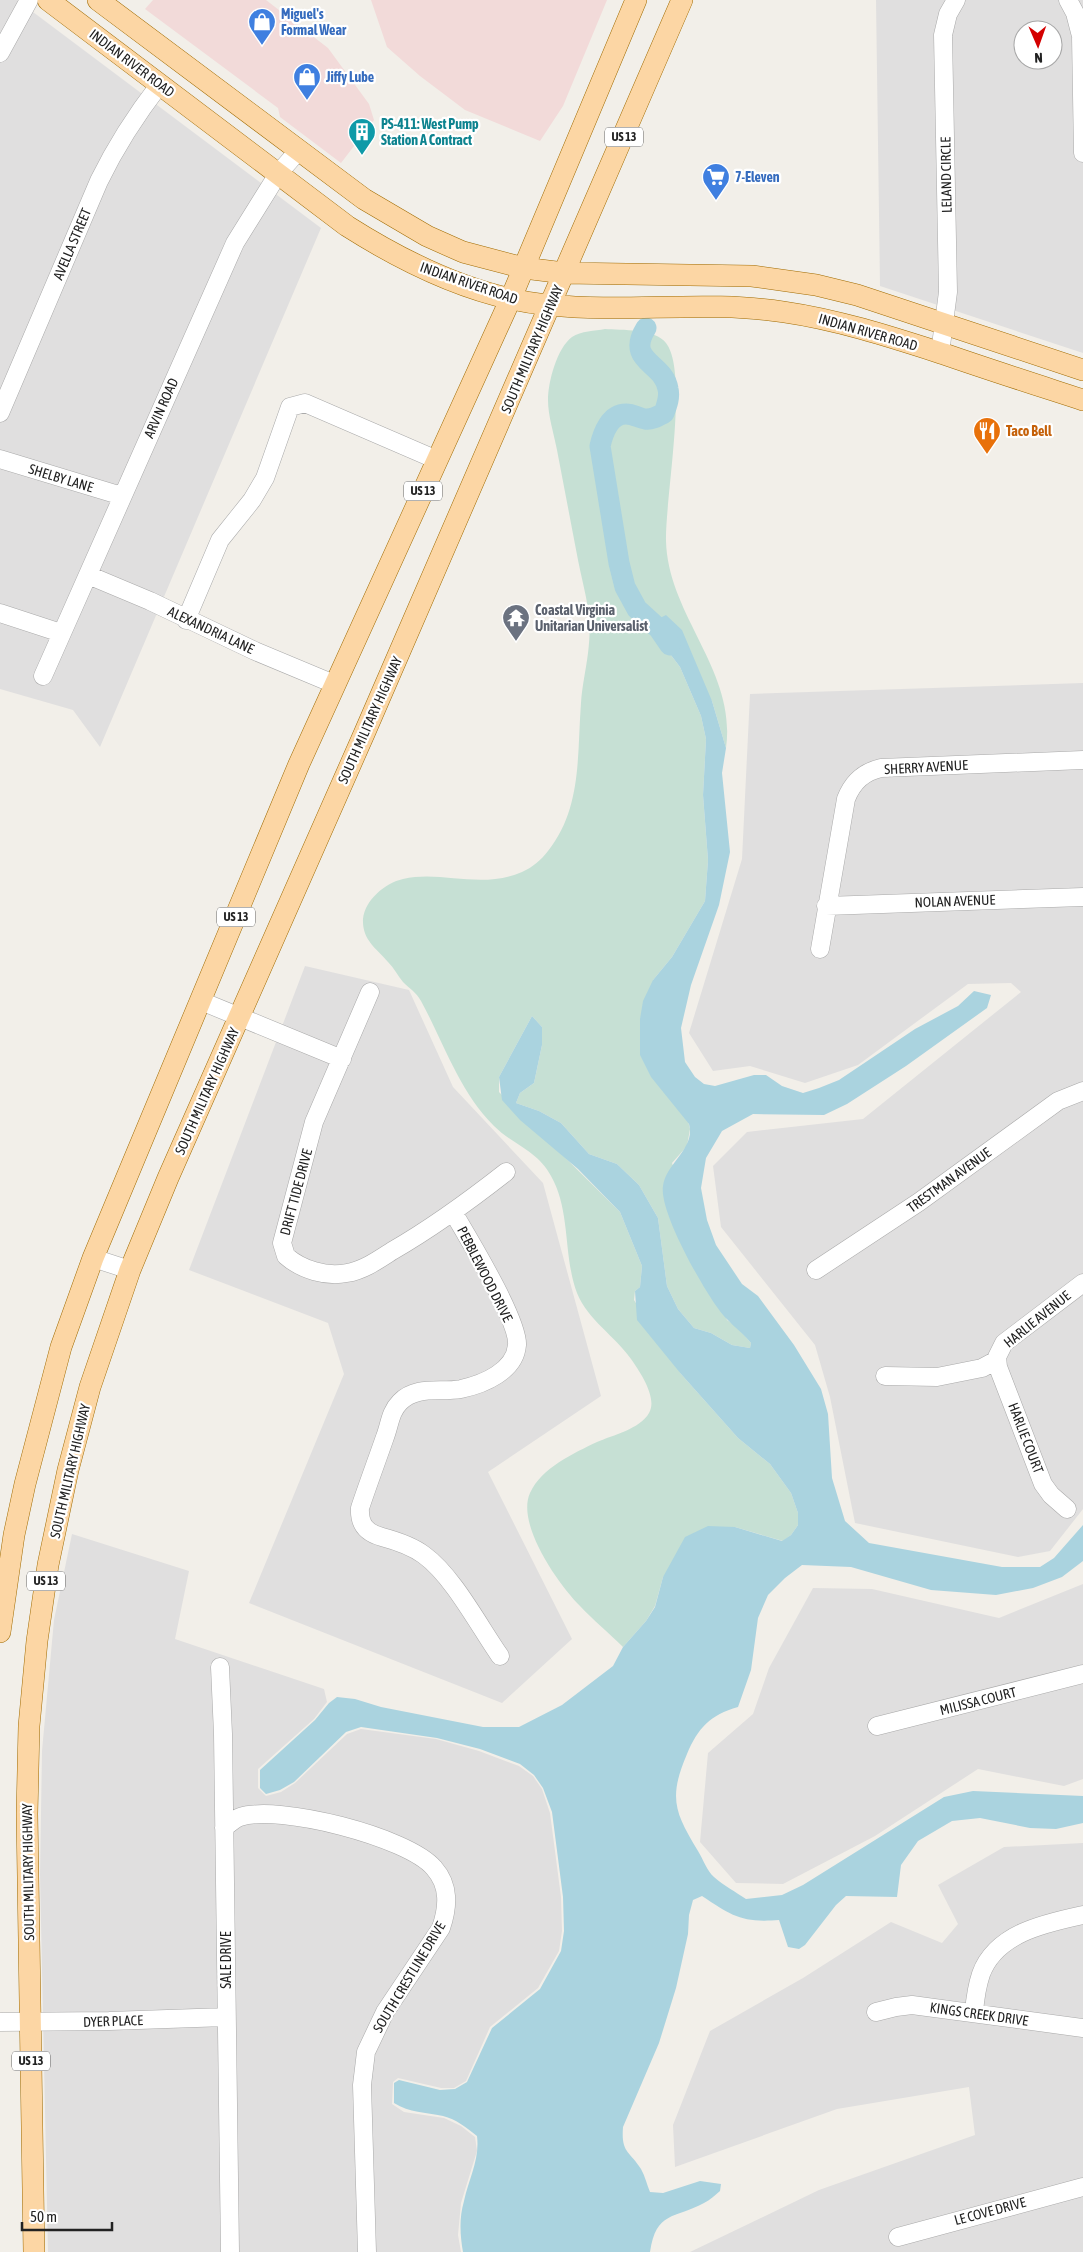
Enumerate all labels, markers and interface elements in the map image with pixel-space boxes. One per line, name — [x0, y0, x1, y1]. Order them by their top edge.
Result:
place label: Miguel's Formal Wear — [281, 6, 347, 38]
shop icon: Miguel's Formal Wear — [247, 7, 277, 46]
north arrow — [1013, 20, 1063, 70]
street label: INDIAN RIVER ROAD — [86, 26, 178, 100]
text: N — [1034, 50, 1043, 66]
shop icon: Jiffy Lube — [292, 62, 322, 101]
place label: Jiffy Lube — [325, 69, 374, 85]
place label: PS-411: West Pump Station A Contract — [381, 116, 479, 148]
building icon: PS-411: West Pump Station A Contract — [347, 117, 377, 156]
road number: US 13 — [605, 128, 643, 146]
street label: LELAND CIRCLE — [937, 137, 955, 213]
supermarket icon: 7-Eleven — [701, 162, 731, 201]
place label: 7-Eleven — [735, 169, 780, 185]
street label: AVELLA STREET — [50, 206, 94, 282]
street label: INDIAN RIVER ROAD — [418, 259, 520, 307]
street label: SOUTH MILITARY HIGHWAY — [498, 282, 567, 415]
street label: INDIAN RIVER ROAD — [817, 310, 920, 354]
street label: ARVIN ROAD — [141, 375, 181, 441]
restaurant icon: Taco Bell — [972, 416, 1002, 455]
place label: Taco Bell — [1006, 423, 1052, 439]
street label: SHELBY LANE — [27, 461, 95, 495]
road number: US 13 — [404, 482, 442, 501]
place label: Coastal Virginia Unitarian Universalist — [535, 602, 648, 634]
street label: ALEXANDRIA LANE — [165, 603, 257, 657]
temple icon: Coastal Virginia Unitarian Universalist — [501, 603, 531, 642]
street label: SOUTH MILITARY HIGHWAY — [335, 653, 406, 786]
street label: SHERRY AVENUE — [884, 757, 968, 777]
street label: NOLAN AVENUE — [914, 892, 996, 910]
road number: US 13 — [217, 908, 255, 926]
street label: SOUTH MILITARY HIGHWAY — [172, 1024, 243, 1157]
street label: TRESTMAN AVENUE — [904, 1144, 994, 1216]
street label: DRIFT TIDE DRIVE — [277, 1147, 315, 1237]
street label: PEBBLEWOOD DRIVE — [454, 1224, 516, 1324]
street label: HARLIE AVENUE — [1001, 1287, 1073, 1351]
street label: HARLIE COURT — [1005, 1400, 1047, 1476]
street label: SOUTH MILITARY HIGHWAY — [47, 1402, 93, 1540]
road number: US 13 — [27, 1572, 65, 1590]
street label: MILISSA COURT — [938, 1684, 1018, 1718]
street label: SOUTH MILITARY HIGHWAY — [19, 1802, 37, 1941]
street label: SOUTH CRESTLINE DRIVE — [370, 1919, 448, 2035]
street label: SALE DRIVE — [218, 1931, 234, 1989]
street label: KINGS CREEK DRIVE — [929, 1999, 1029, 2029]
street label: DYER PLACE — [83, 2012, 143, 2030]
road number: US 13 — [12, 2052, 50, 2070]
street label: LE COVE DRIVE — [953, 2194, 1028, 2228]
scale bar — [22, 2200, 112, 2232]
text: 50 m — [30, 2208, 57, 2225]

